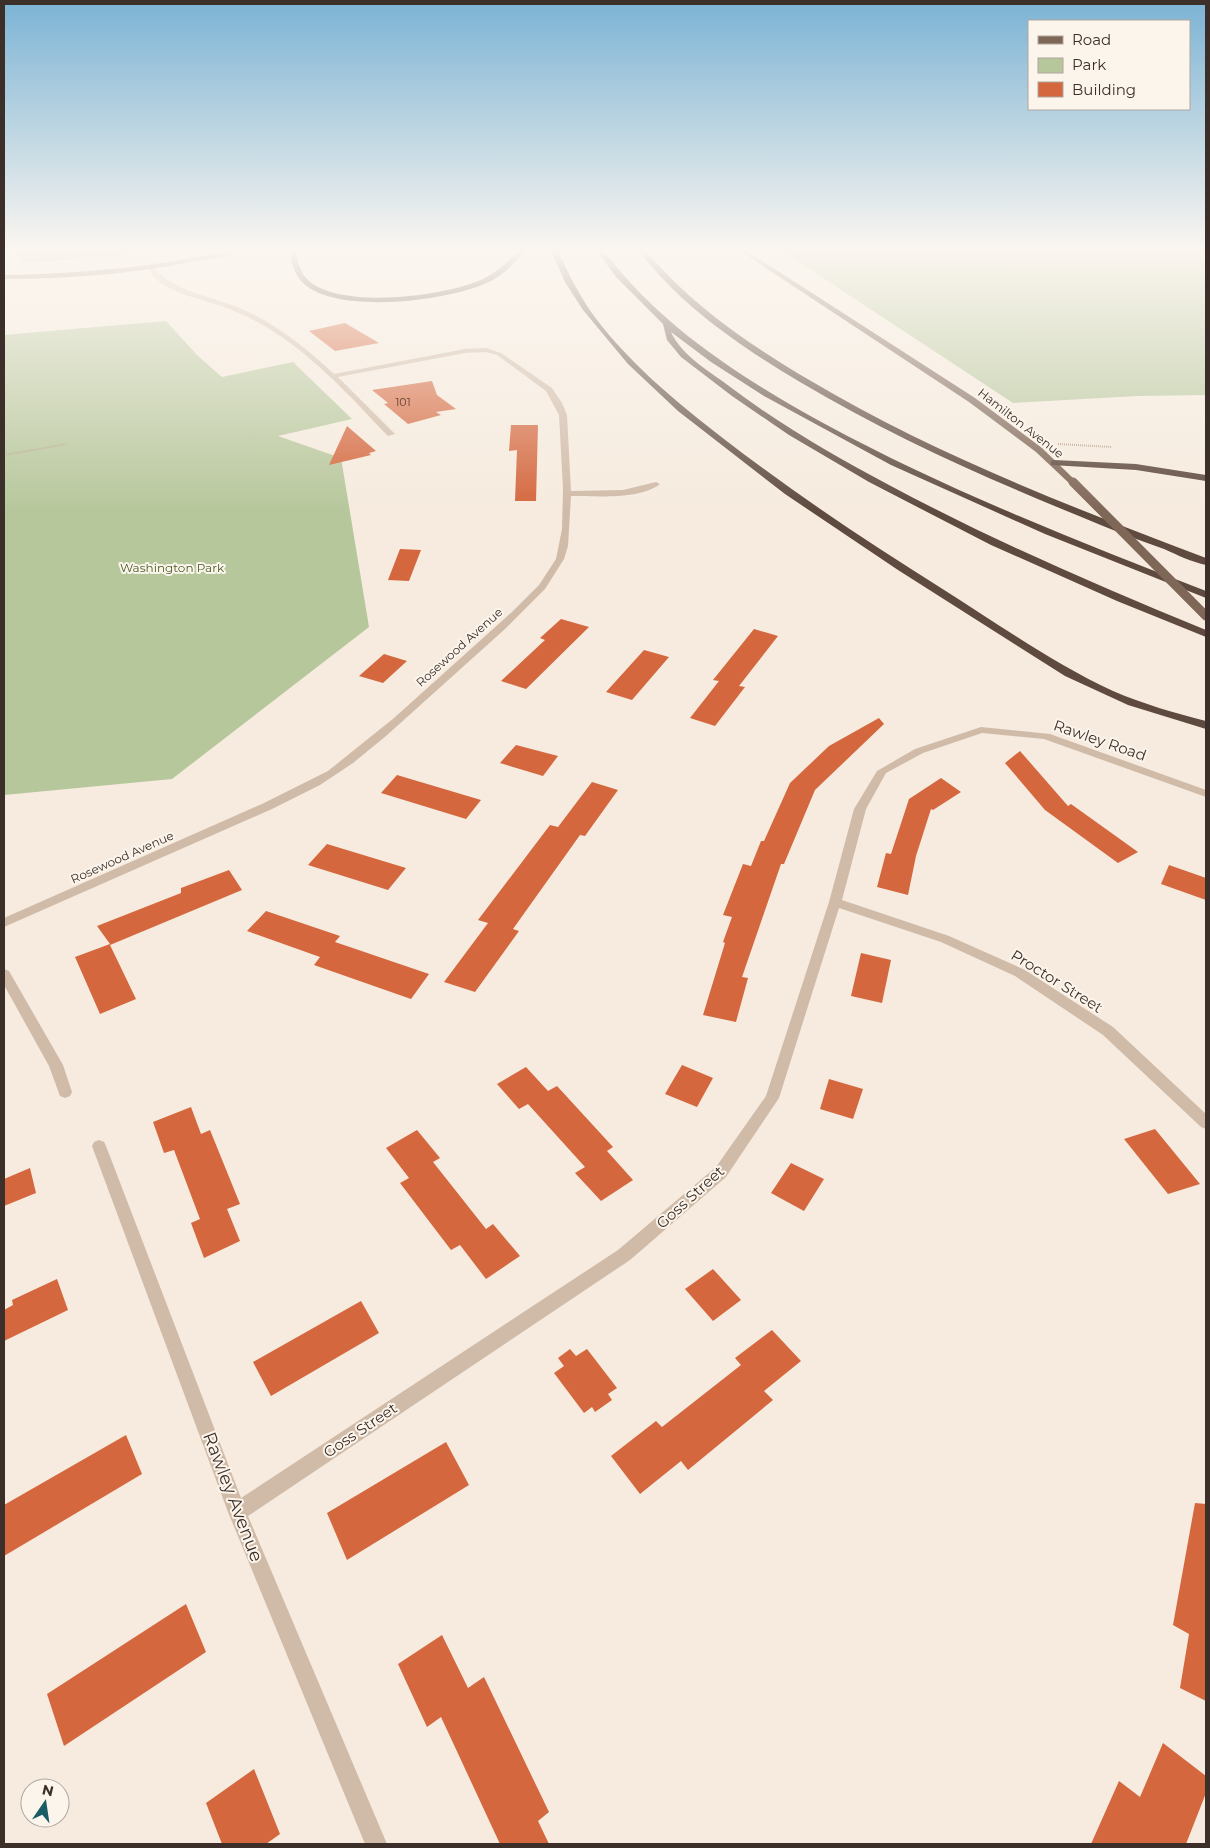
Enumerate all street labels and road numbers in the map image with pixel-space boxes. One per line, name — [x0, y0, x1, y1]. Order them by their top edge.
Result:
street label: Hamilton Avenue — [975, 385, 1067, 461]
street label: Rosewood Avenue — [413, 604, 505, 690]
street label: Rawley Road — [1051, 715, 1149, 765]
street label: Rosewood Avenue — [68, 828, 176, 886]
street label: Proctor Street — [1008, 945, 1106, 1017]
street label: Goss Street — [652, 1162, 728, 1232]
street label: Goss Street — [319, 1398, 401, 1462]
street label: Rawley Avenue — [198, 1429, 268, 1565]

